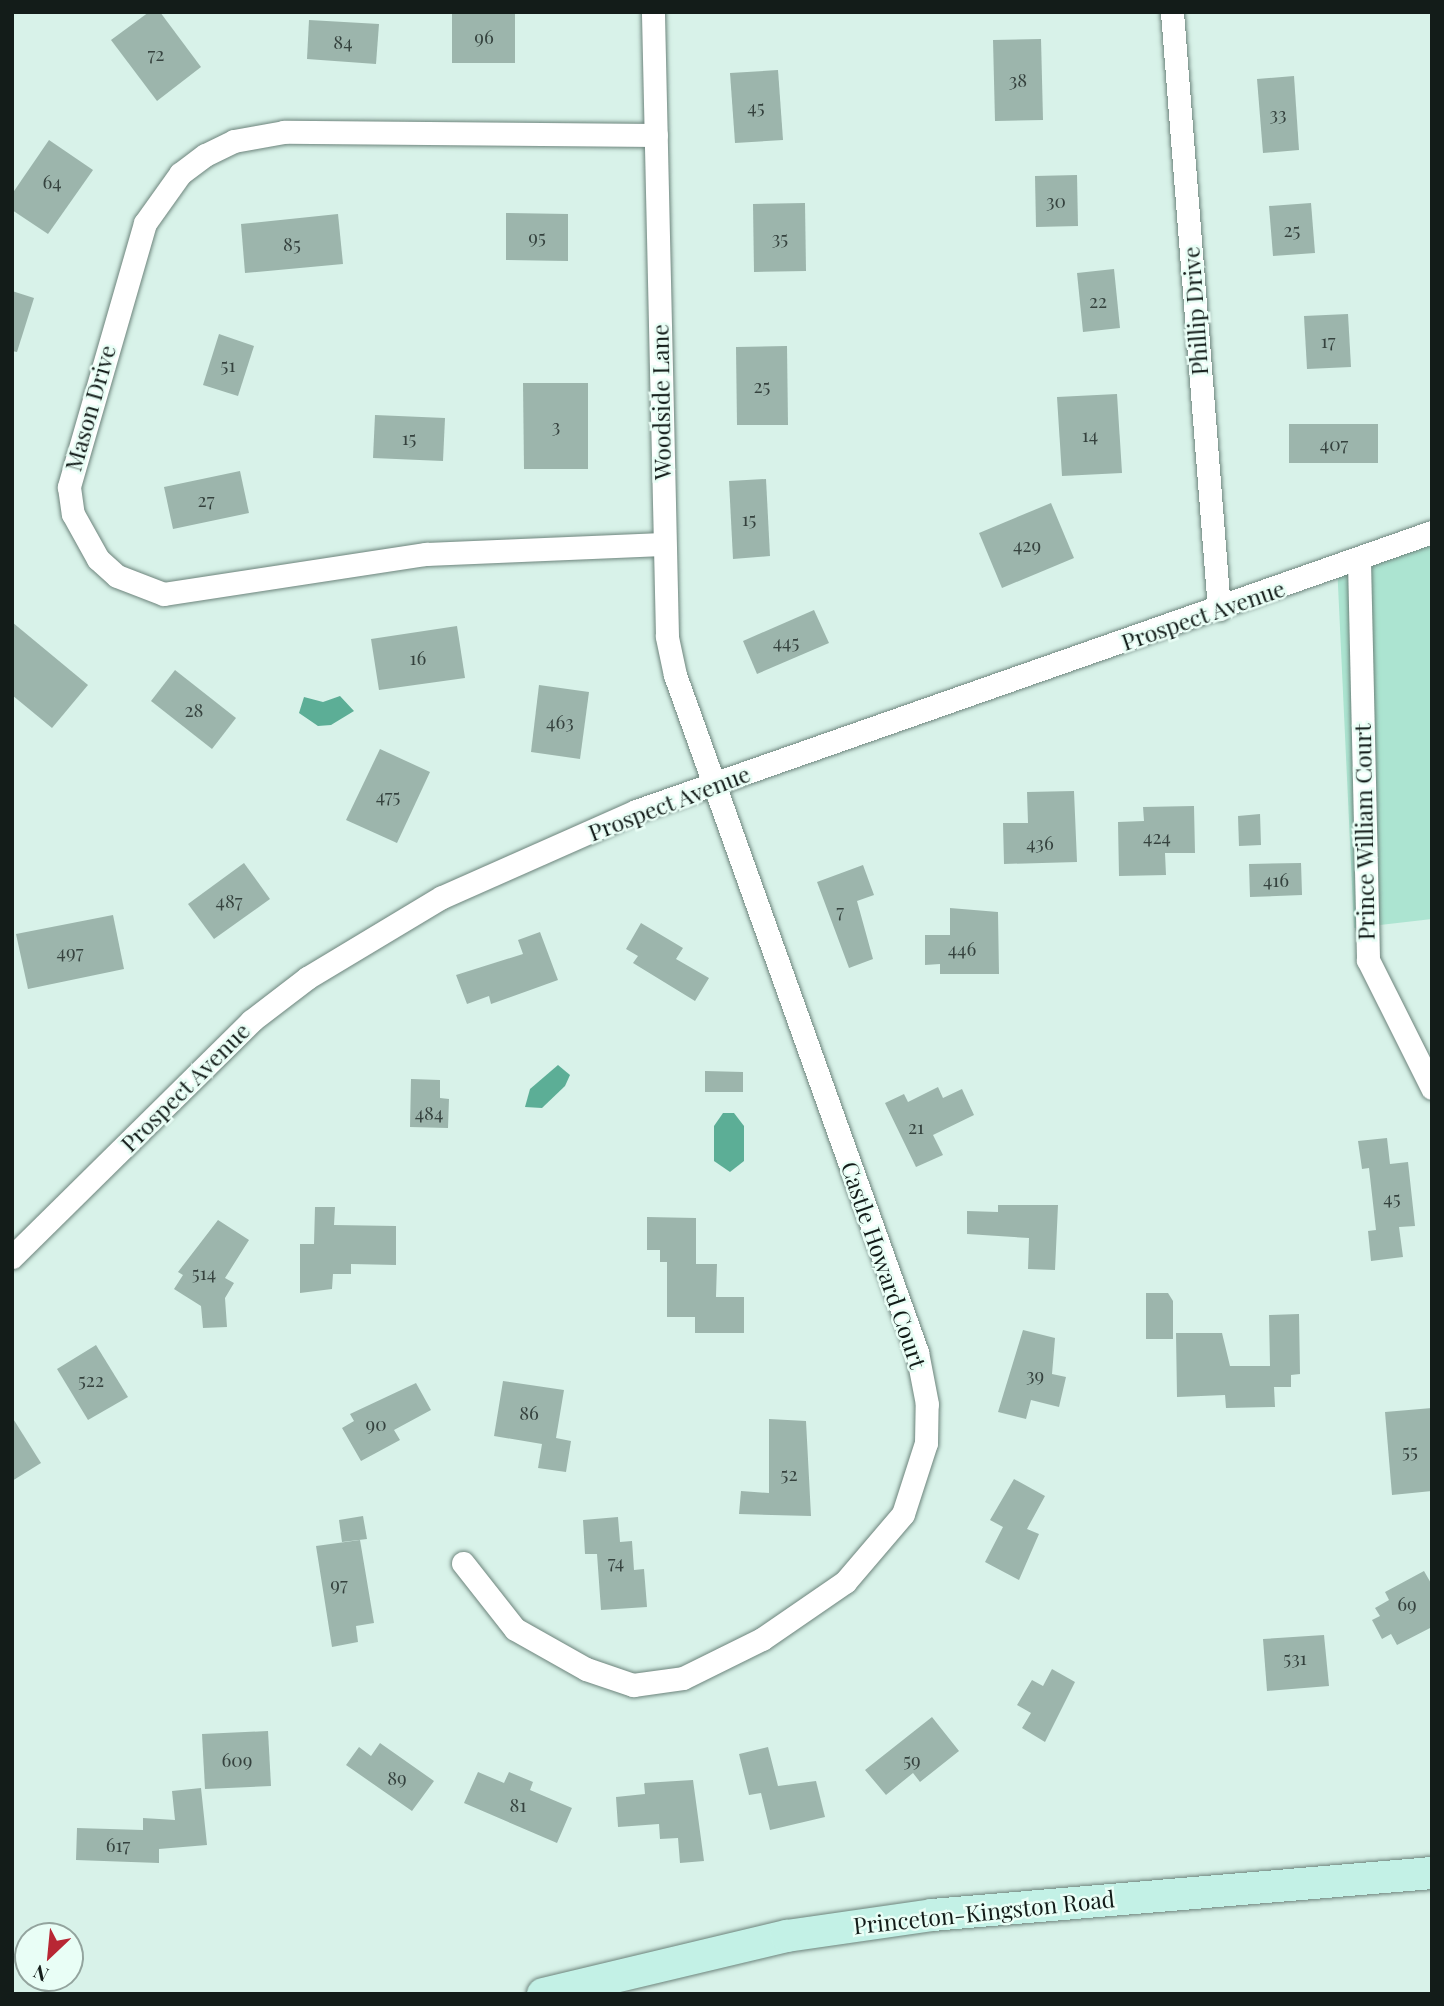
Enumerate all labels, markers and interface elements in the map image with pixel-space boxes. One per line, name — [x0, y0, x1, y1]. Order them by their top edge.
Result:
house number: 96 — [474, 26, 494, 48]
house number: 84 — [333, 31, 353, 53]
house number: 72 — [148, 43, 164, 65]
house number: 38 — [1009, 69, 1027, 91]
house number: 45 — [747, 96, 765, 118]
house number: 33 — [1269, 103, 1287, 125]
house number: 64 — [42, 171, 62, 193]
house number: 30 — [1046, 190, 1066, 212]
house number: 25 — [1284, 219, 1300, 241]
house number: 95 — [528, 226, 546, 248]
house number: 35 — [772, 227, 788, 249]
house number: 85 — [283, 233, 301, 255]
street label: Phillip Drive — [1177, 246, 1213, 376]
house number: 22 — [1089, 290, 1107, 312]
street label: Woodside Lane — [646, 324, 676, 480]
house number: 17 — [1321, 330, 1335, 352]
street label: Mason Drive — [59, 342, 121, 474]
house number: 51 — [221, 354, 235, 376]
house number: 25 — [754, 375, 770, 397]
house number: 3 — [552, 415, 560, 437]
house number: 14 — [1082, 424, 1098, 446]
house number: 15 — [402, 427, 416, 449]
house number: 407 — [1320, 433, 1348, 455]
house number: 27 — [198, 489, 214, 511]
house number: 15 — [742, 508, 756, 530]
house number: 429 — [1013, 534, 1041, 556]
street label: Prospect Avenue — [1117, 574, 1289, 656]
house number: 445 — [773, 631, 799, 653]
house number: 16 — [410, 647, 426, 669]
house number: 28 — [185, 699, 203, 721]
house number: 463 — [546, 711, 574, 733]
street label: Prince William Court — [1348, 723, 1380, 941]
street label: Prospect Avenue — [584, 759, 754, 847]
house number: 475 — [376, 785, 400, 807]
house number: 424 — [1143, 826, 1171, 848]
house number: 436 — [1026, 832, 1054, 854]
house number: 416 — [1263, 869, 1289, 891]
house number: 487 — [216, 890, 242, 912]
house number: 7 — [836, 900, 844, 922]
house number: 446 — [948, 938, 976, 960]
house number: 497 — [57, 941, 83, 963]
street label: Prospect Avenue — [114, 1016, 256, 1158]
house number: 484 — [415, 1102, 443, 1124]
house number: 21 — [908, 1116, 924, 1138]
street label: Castle Howard Court — [836, 1158, 932, 1372]
house number: 45 — [1383, 1187, 1401, 1209]
house number: 514 — [192, 1262, 216, 1284]
house number: 39 — [1026, 1364, 1044, 1386]
house number: 522 — [78, 1369, 104, 1391]
house number: 86 — [519, 1402, 539, 1424]
house number: 90 — [365, 1413, 387, 1435]
house number: 55 — [1402, 1440, 1418, 1462]
house number: 52 — [781, 1463, 797, 1485]
house number: 74 — [608, 1551, 624, 1573]
house number: 97 — [330, 1573, 348, 1595]
house number: 69 — [1397, 1593, 1417, 1615]
house number: 531 — [1283, 1647, 1307, 1669]
house number: 609 — [222, 1749, 252, 1771]
house number: 59 — [903, 1749, 921, 1771]
house number: 89 — [387, 1767, 407, 1789]
house number: 81 — [510, 1794, 526, 1816]
house number: 617 — [106, 1834, 130, 1856]
street label: Princeton-Kingston Road — [852, 1885, 1116, 1939]
north arrow — [14, 1922, 84, 1992]
text: N — [29, 1959, 53, 1989]

